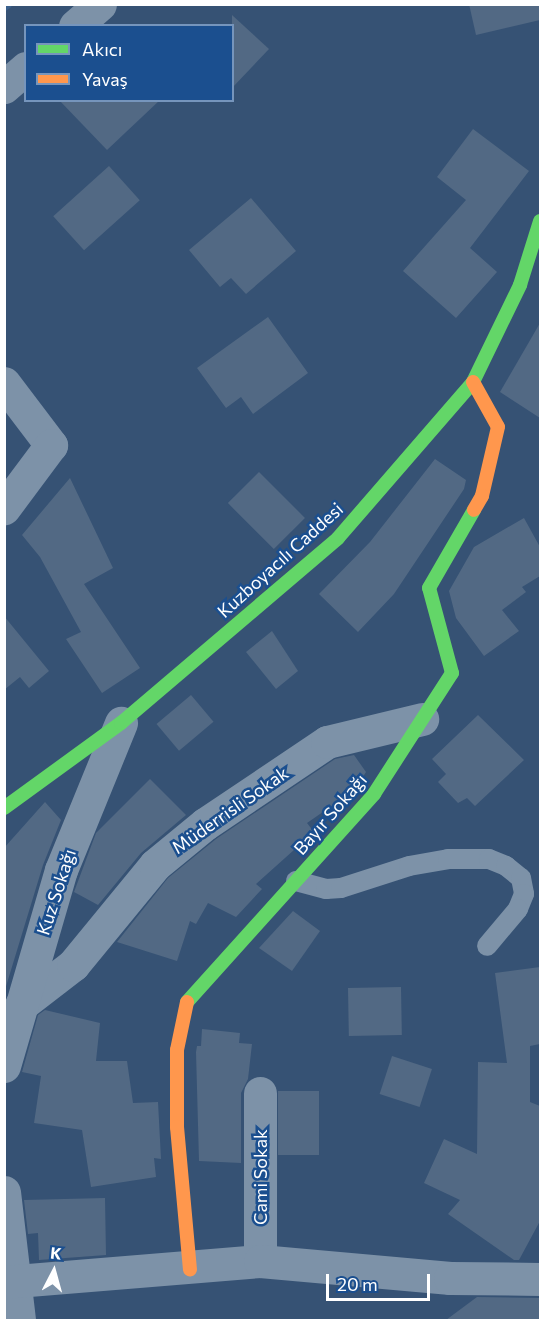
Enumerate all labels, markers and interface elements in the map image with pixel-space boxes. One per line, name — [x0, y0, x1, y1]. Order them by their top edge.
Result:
legend — [24, 24, 234, 102]
text: Akıcı — [82, 38, 122, 60]
text: Yavaş — [82, 68, 128, 90]
street label: Kuzboyacılı Caddesi — [213, 498, 347, 622]
street label: Müderrisli Sokak — [168, 762, 292, 858]
street label: Bayır Sokağı — [289, 769, 371, 859]
street label: Kuz Sokağı — [32, 846, 80, 938]
street label: Cami Sokak — [249, 1129, 271, 1225]
north arrow — [24, 1241, 84, 1301]
text: K — [49, 1243, 62, 1263]
scale bar — [329, 1262, 432, 1300]
text: 20 m — [337, 1273, 378, 1295]

